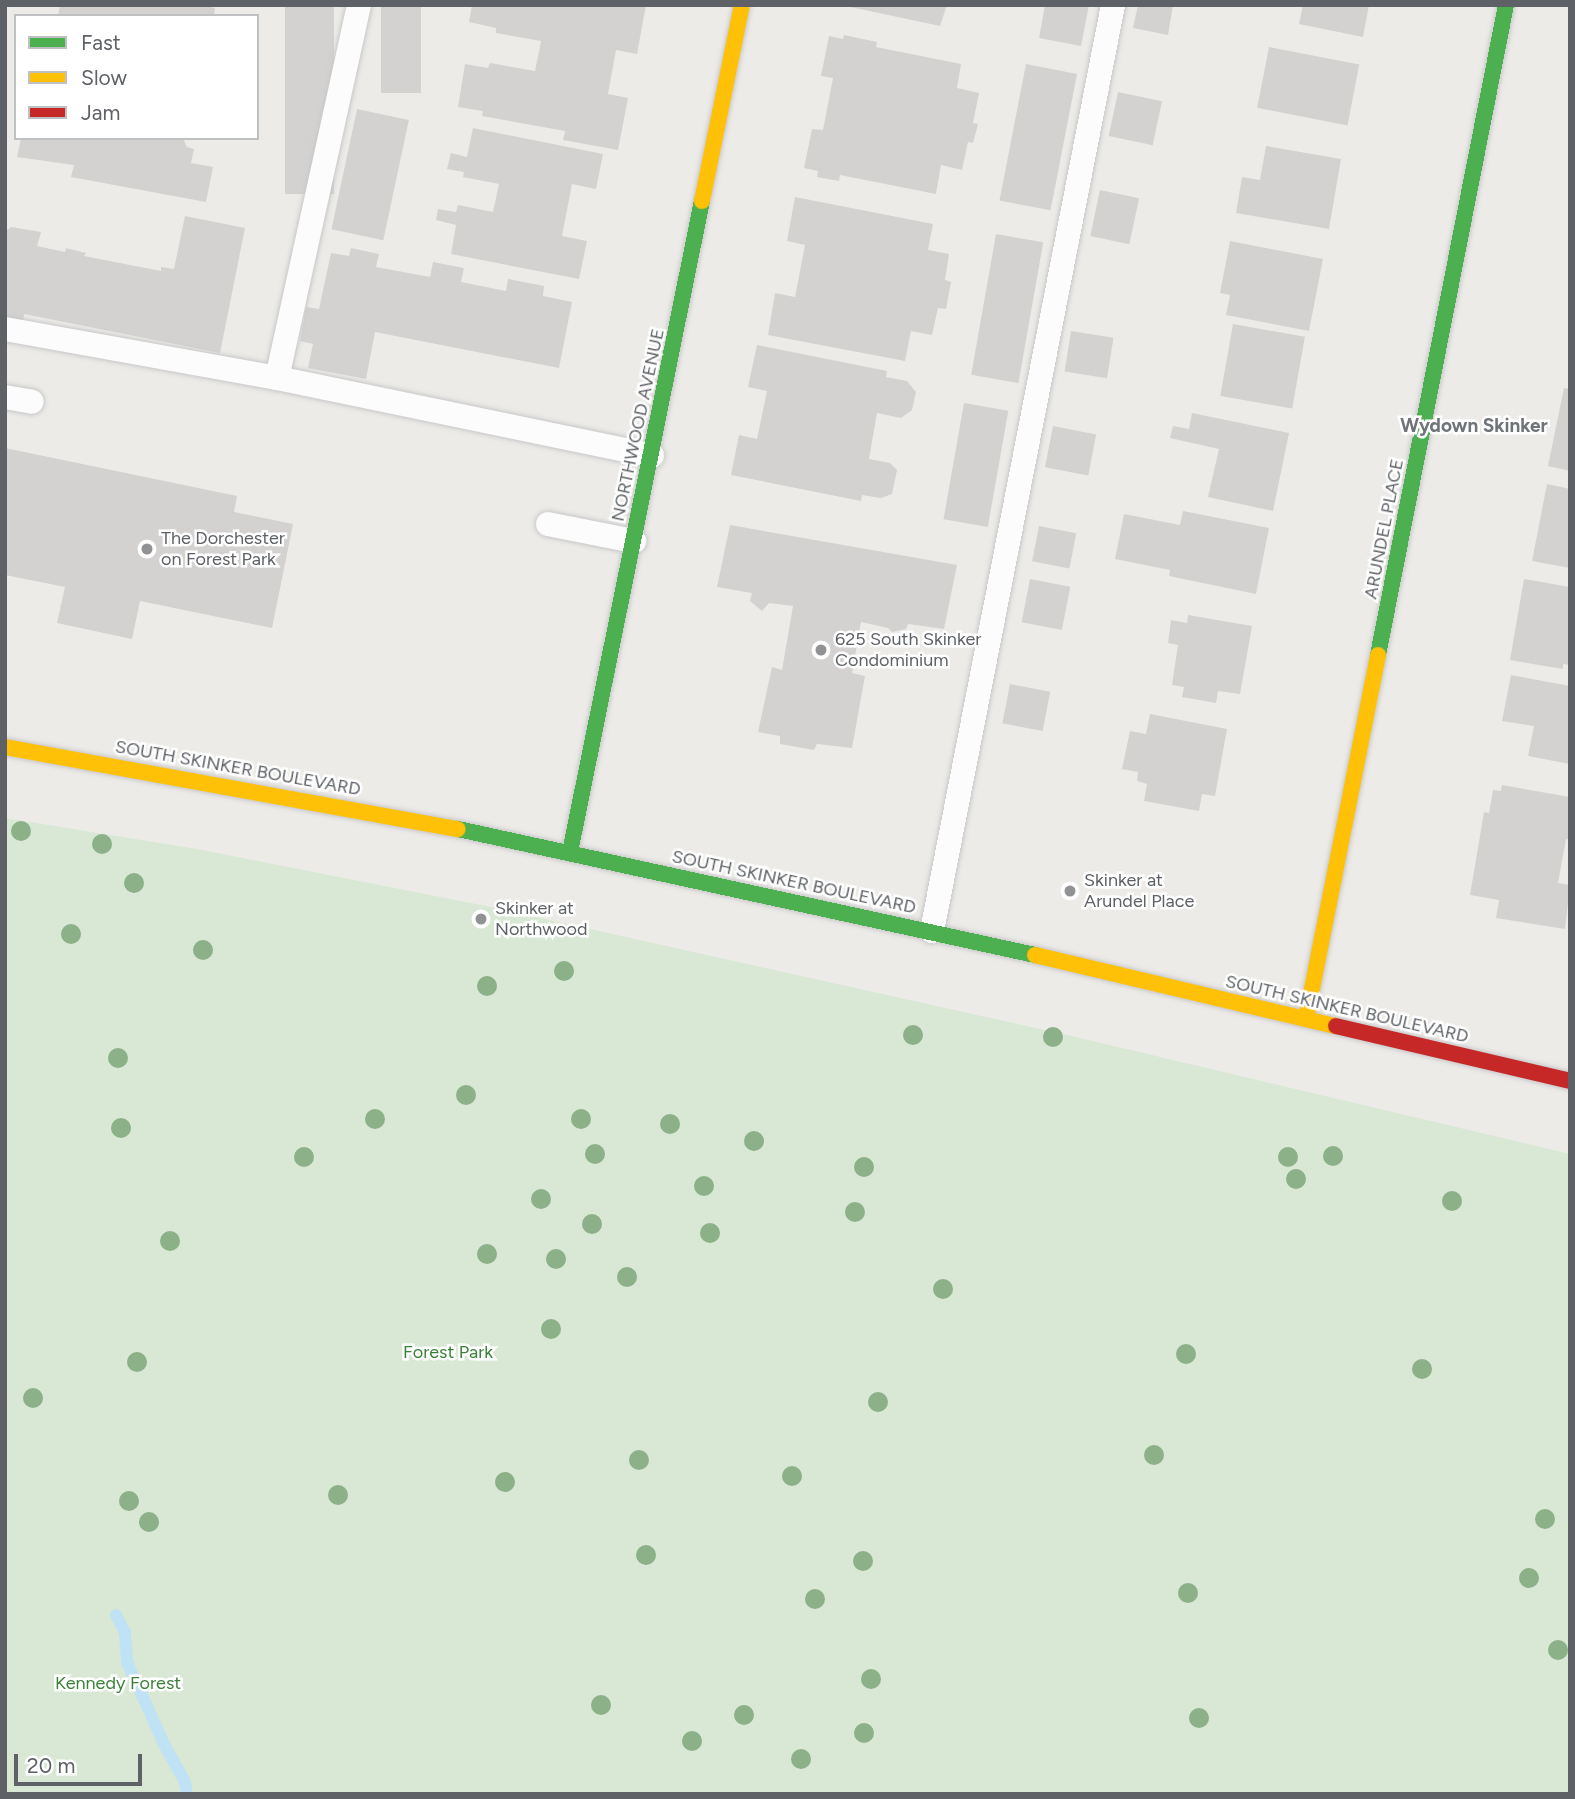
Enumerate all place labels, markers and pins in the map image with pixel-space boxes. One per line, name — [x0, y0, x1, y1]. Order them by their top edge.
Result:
place label: The Dorchester on Forest Park — [161, 528, 285, 570]
marker: The Dorchester on Forest Park — [139, 541, 155, 557]
place label: 625 South Skinker Condominium — [835, 629, 981, 672]
marker: 625 South Skinker Condominium — [813, 642, 829, 658]
place label: Skinker at Arundel Place — [1084, 870, 1194, 912]
marker: Skinker at Arundel Place — [1062, 883, 1078, 899]
place label: Skinker at Northwood — [495, 898, 587, 940]
marker: Skinker at Northwood — [473, 911, 489, 927]

